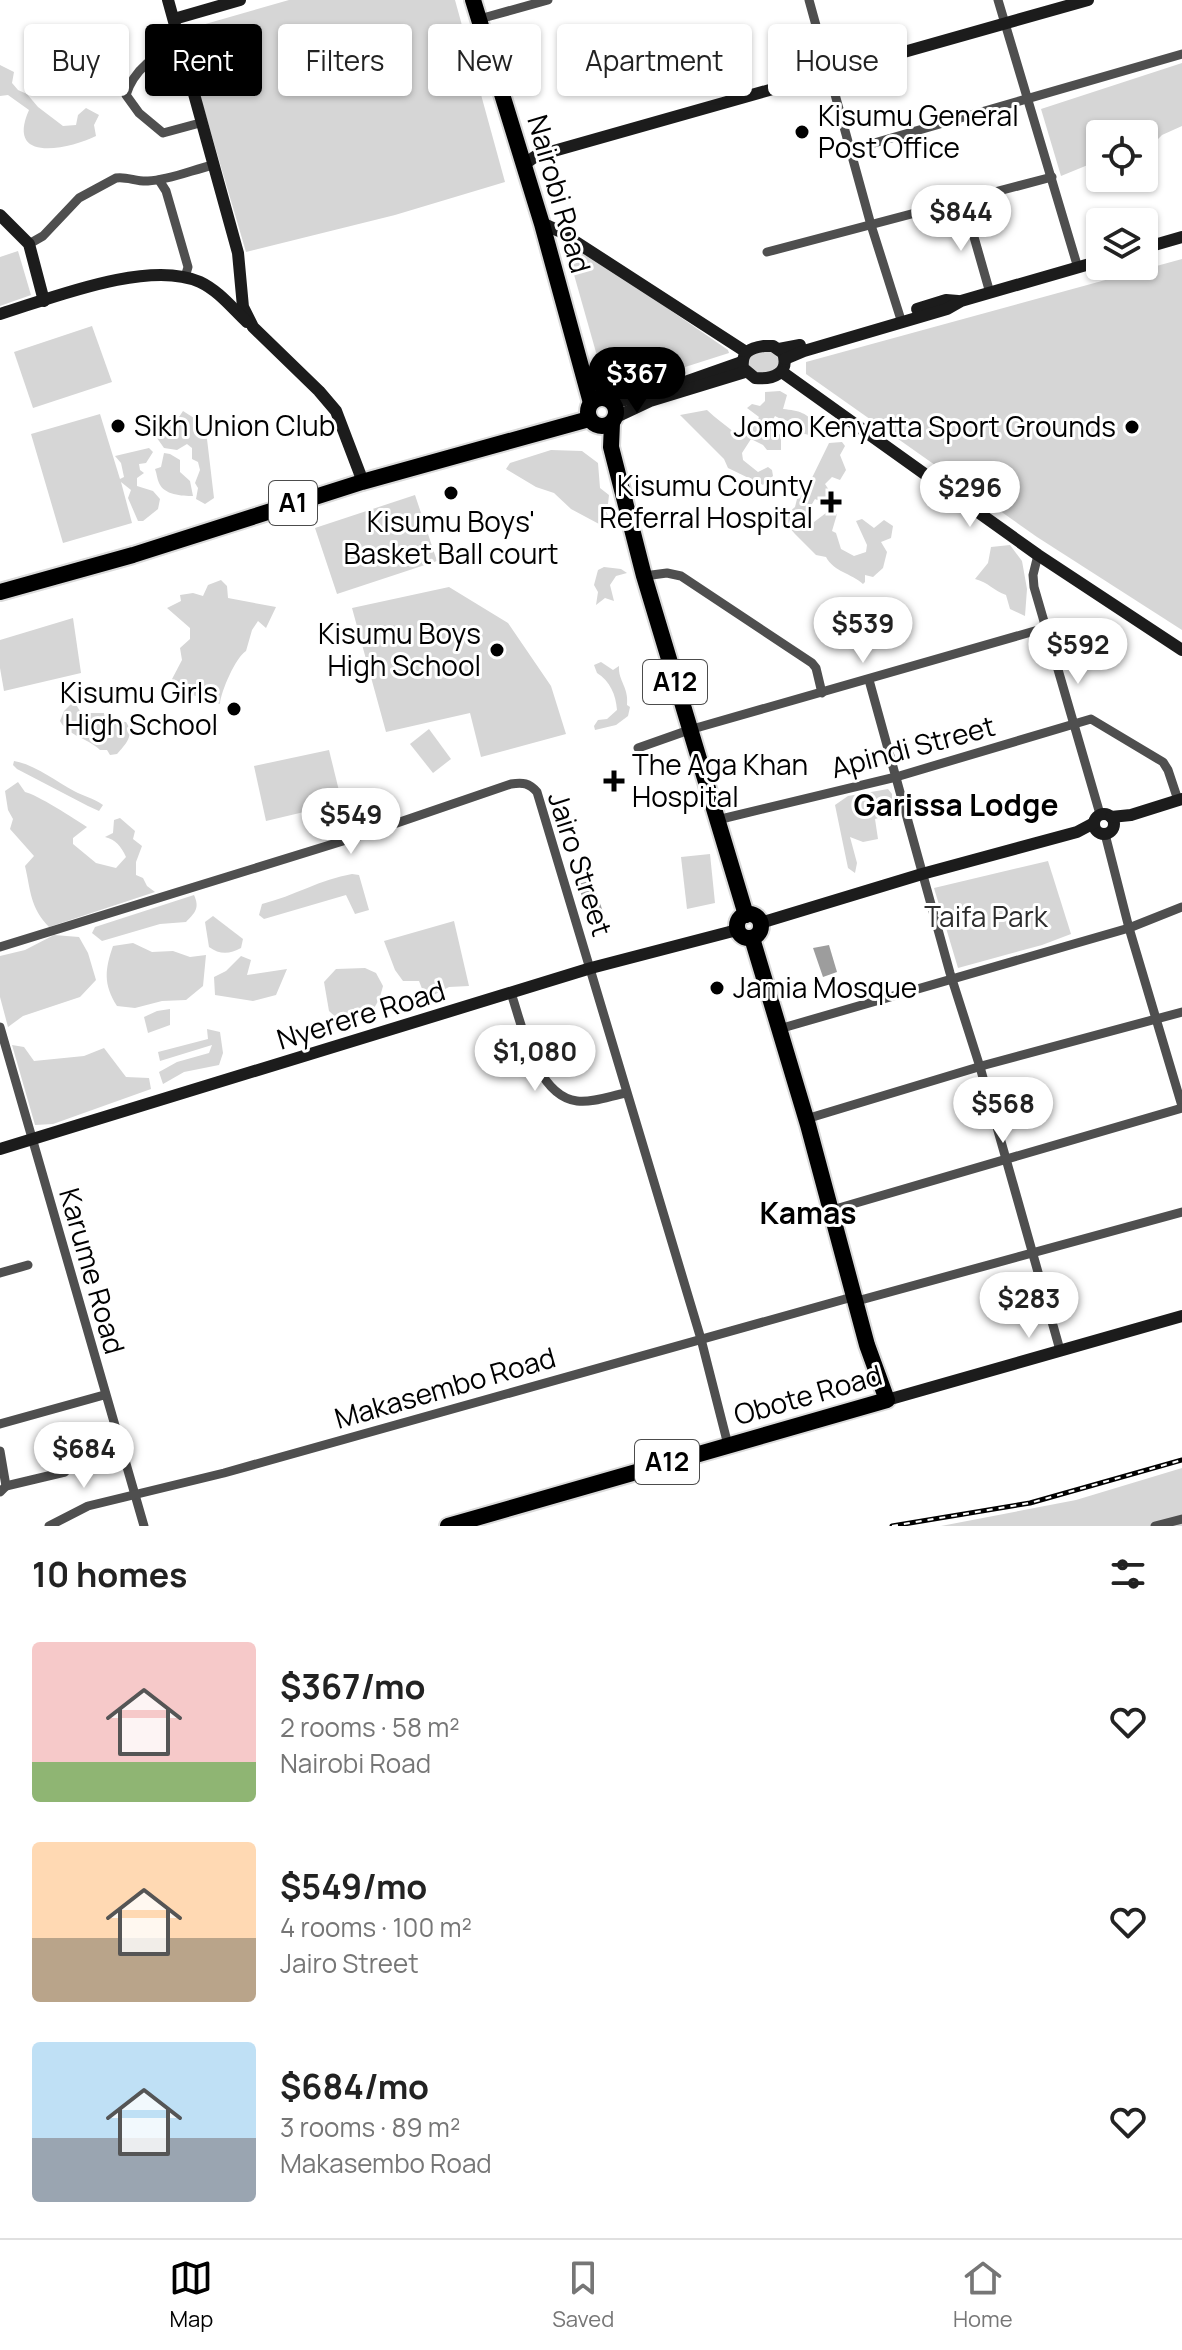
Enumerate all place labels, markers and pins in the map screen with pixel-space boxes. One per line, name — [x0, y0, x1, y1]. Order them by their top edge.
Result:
place label: Kisumu General Post Office — [818, 96, 1019, 166]
marker: Kisumu General Post Office — [793, 123, 811, 141]
pin: $844 — [914, 185, 1008, 253]
pin: $367 — [590, 347, 684, 415]
place label: Sikh Union Club — [134, 406, 335, 444]
place label: Jomo Kenyatta Sport Grounds — [734, 407, 1116, 445]
marker: Sikh Union Club — [109, 417, 127, 435]
marker: Jomo Kenyatta Sport Grounds — [1123, 418, 1141, 436]
pin: $296 — [923, 461, 1017, 529]
place label: Kisumu County Referral Hospital — [599, 466, 813, 536]
marker: Kisumu Boys' Basket Ball court — [442, 484, 460, 502]
marker: Kisumu County Referral Hospital — [820, 491, 842, 513]
place label: Kisumu Boys' Basket Ball court — [343, 502, 559, 572]
pin: $539 — [816, 597, 910, 665]
place label: Kisumu Boys High School — [318, 614, 481, 684]
pin: $592 — [1031, 618, 1125, 686]
marker: Kisumu Boys High School — [488, 641, 506, 659]
place label: Kisumu Girls High School — [60, 673, 218, 743]
marker: Kisumu Girls High School — [225, 700, 243, 718]
place label: The Aga Khan Hospital — [632, 745, 808, 815]
marker: The Aga Khan Hospital — [603, 770, 625, 792]
pin: $549 — [304, 788, 398, 856]
place label: Jamia Mosque — [733, 968, 917, 1006]
marker: Jamia Mosque — [708, 979, 726, 997]
pin: $1,080 — [470, 1025, 600, 1093]
pin: $568 — [956, 1077, 1050, 1145]
pin: $283 — [982, 1272, 1076, 1340]
pin: $684 — [37, 1422, 131, 1490]

